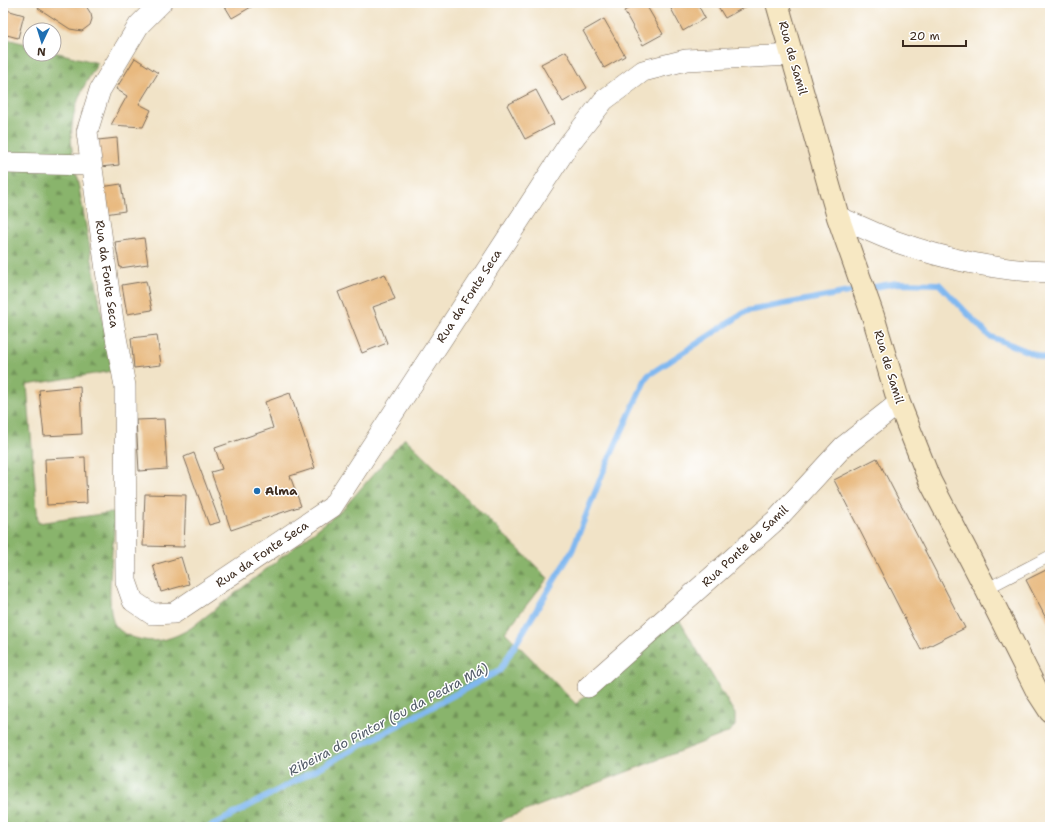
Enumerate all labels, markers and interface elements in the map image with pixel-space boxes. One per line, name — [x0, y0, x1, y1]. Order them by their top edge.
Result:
street label: Rua de Samil — [775, 19, 811, 97]
north arrow — [22, 22, 62, 62]
scale bar — [903, 22, 966, 48]
text: 20 m — [909, 28, 940, 44]
text: N — [36, 44, 46, 59]
street label: Rua da Fonte Seca — [92, 219, 123, 329]
street label: Rua da Fonte Seca — [433, 246, 506, 346]
street label: Rua de Samil — [870, 328, 908, 406]
place label: Alma — [265, 483, 298, 499]
marker: Alma — [252, 486, 262, 496]
street label: Rua Ponte de Samil — [698, 501, 792, 590]
street label: Rua da Fonte Seca — [213, 517, 312, 591]
water label: Ribeira do Pintor (ou da Pedra Má) — [285, 659, 491, 779]

